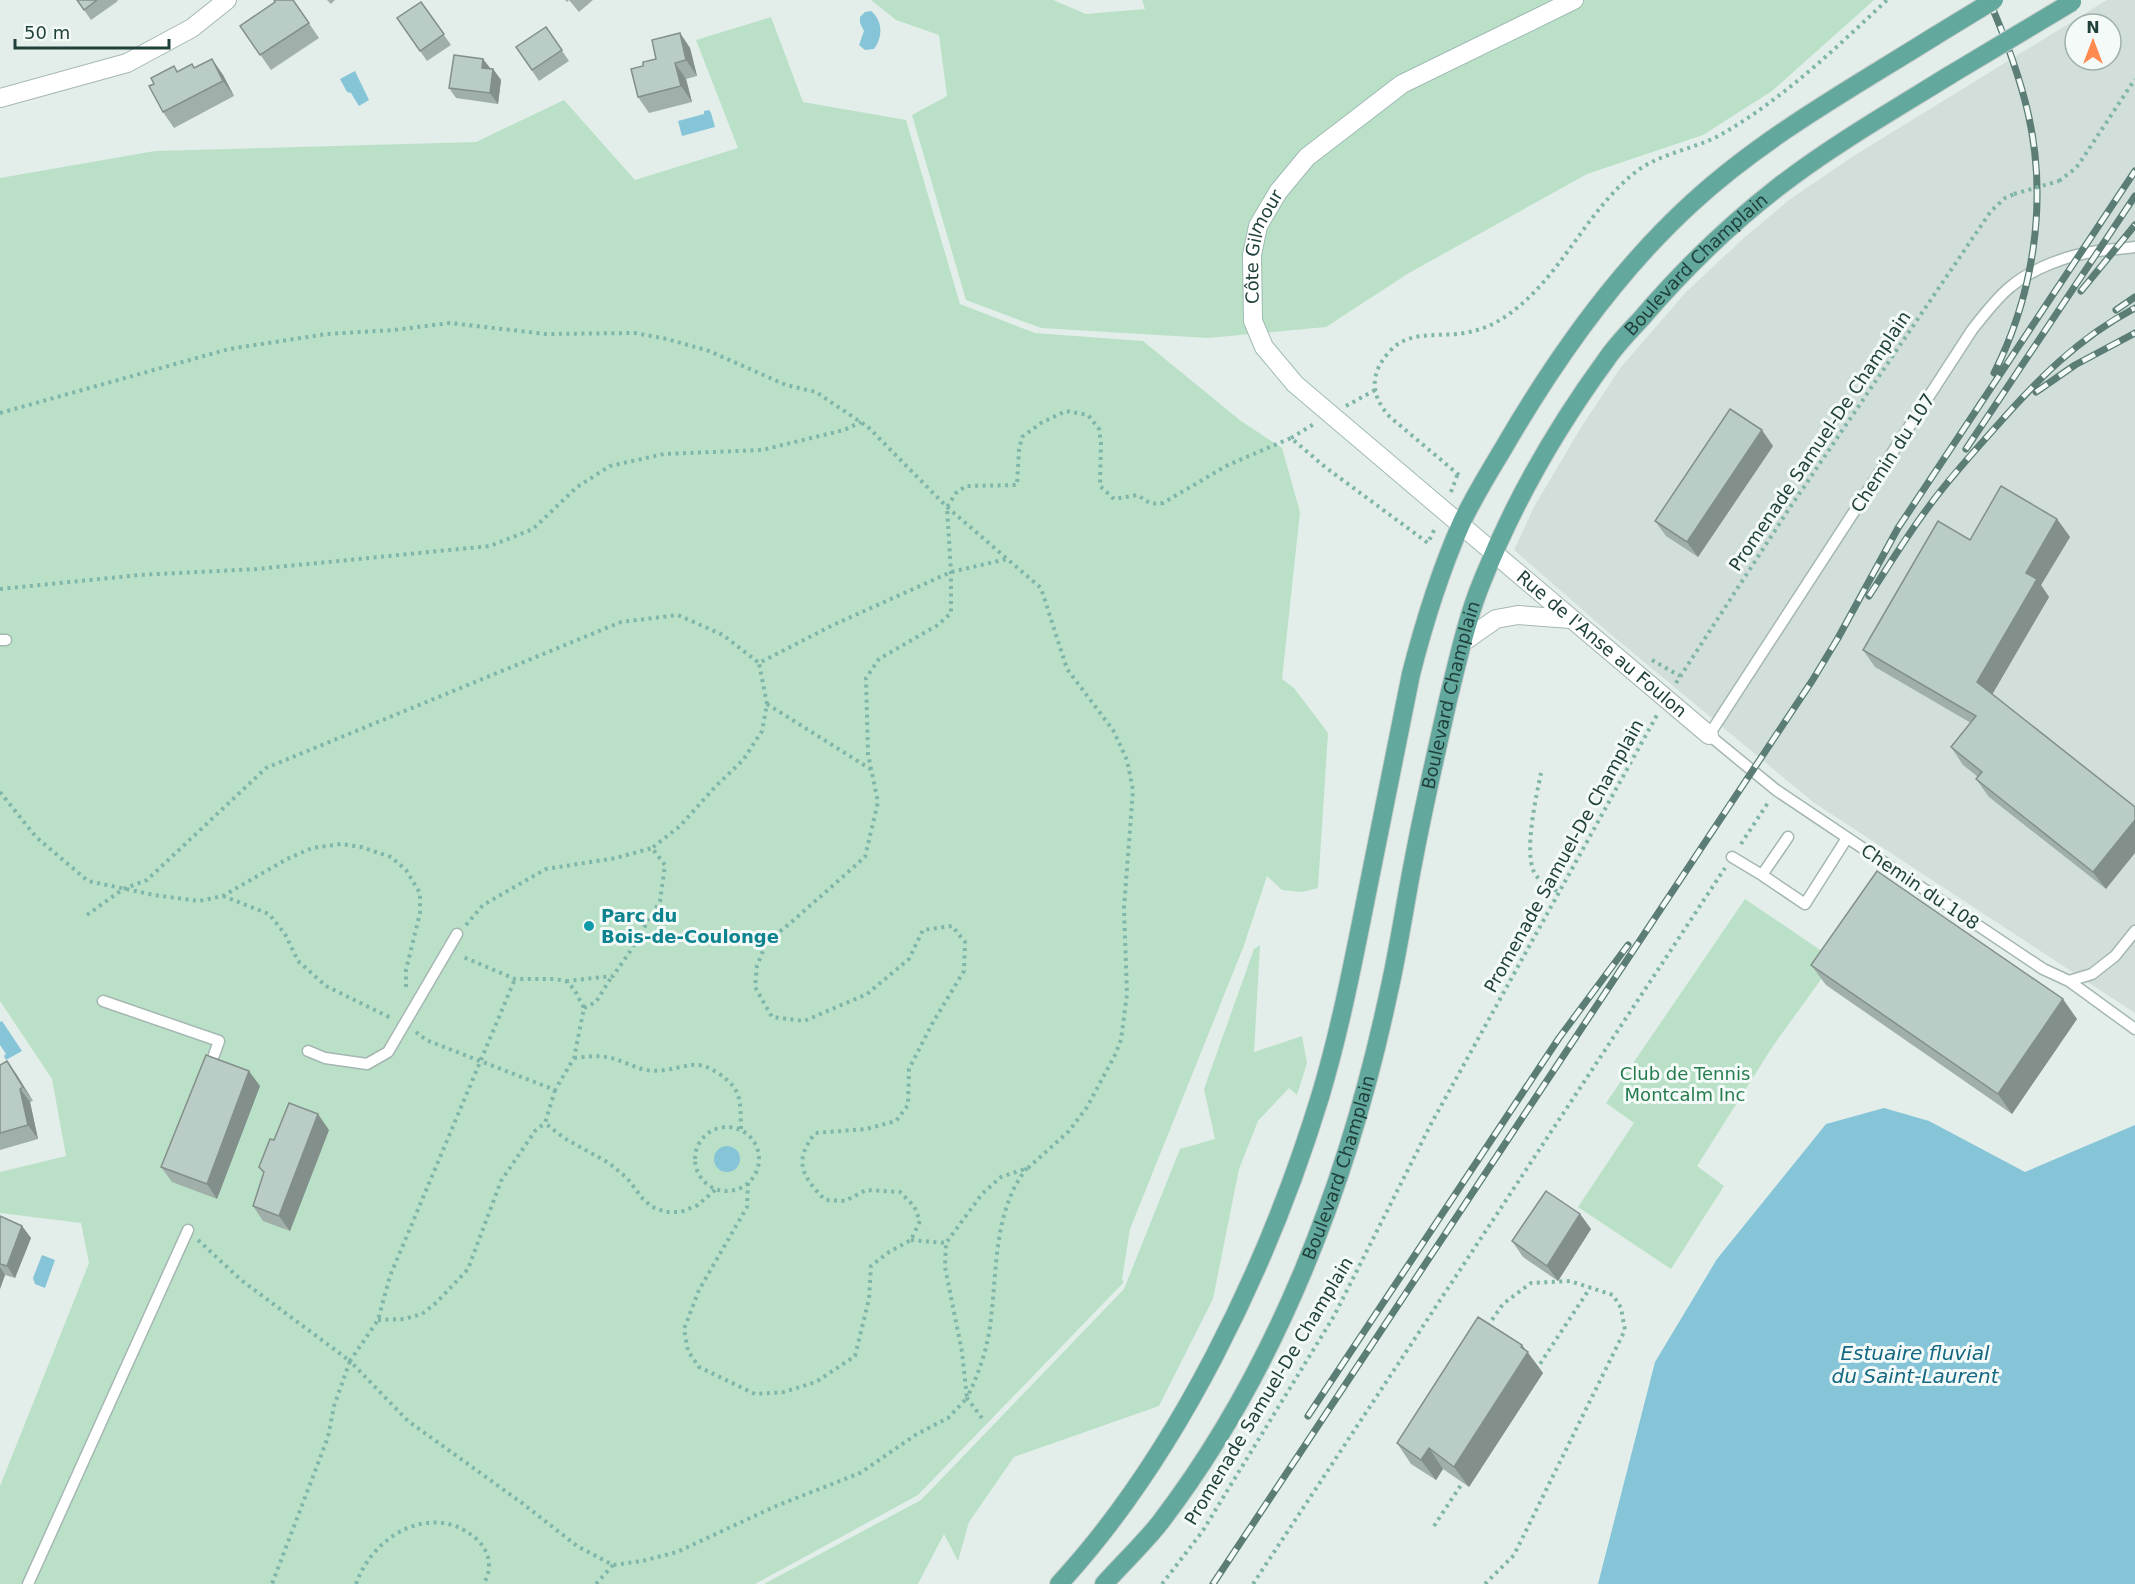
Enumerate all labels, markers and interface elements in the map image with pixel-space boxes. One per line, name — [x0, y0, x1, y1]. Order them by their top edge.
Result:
scale bar — [15, 12, 170, 50]
north arrow — [2063, 12, 2123, 72]
text: N — [2086, 18, 2100, 37]
text: 50 m — [24, 22, 70, 43]
street label: Côte Gilmour — [1241, 185, 1287, 304]
street label: Boulevard Champlain — [1620, 189, 1772, 340]
street label: Promenade Samuel-De Champlain — [1725, 307, 1915, 575]
street label: Chemin du 107 — [1846, 389, 1939, 516]
street label: Rue de l'Anse au Foulon — [1513, 566, 1691, 721]
street label: Boulevard Champlain — [1417, 598, 1484, 791]
street label: Promenade Samuel-De Champlain — [1480, 716, 1648, 996]
street label: Chemin du 108 — [1857, 839, 1983, 934]
place label: Parc du Bois-de-Coulonge — [601, 905, 779, 947]
marker: Parc du Bois-de-Coulonge — [582, 919, 596, 933]
park label: Club de Tennis Montcalm Inc — [1620, 1063, 1750, 1105]
street label: Boulevard Champlain — [1298, 1073, 1379, 1263]
street label: Promenade Samuel-De Champlain — [1180, 1253, 1357, 1529]
water label: Estuaire fluvial du Saint-Laurent — [1831, 1341, 2000, 1388]

